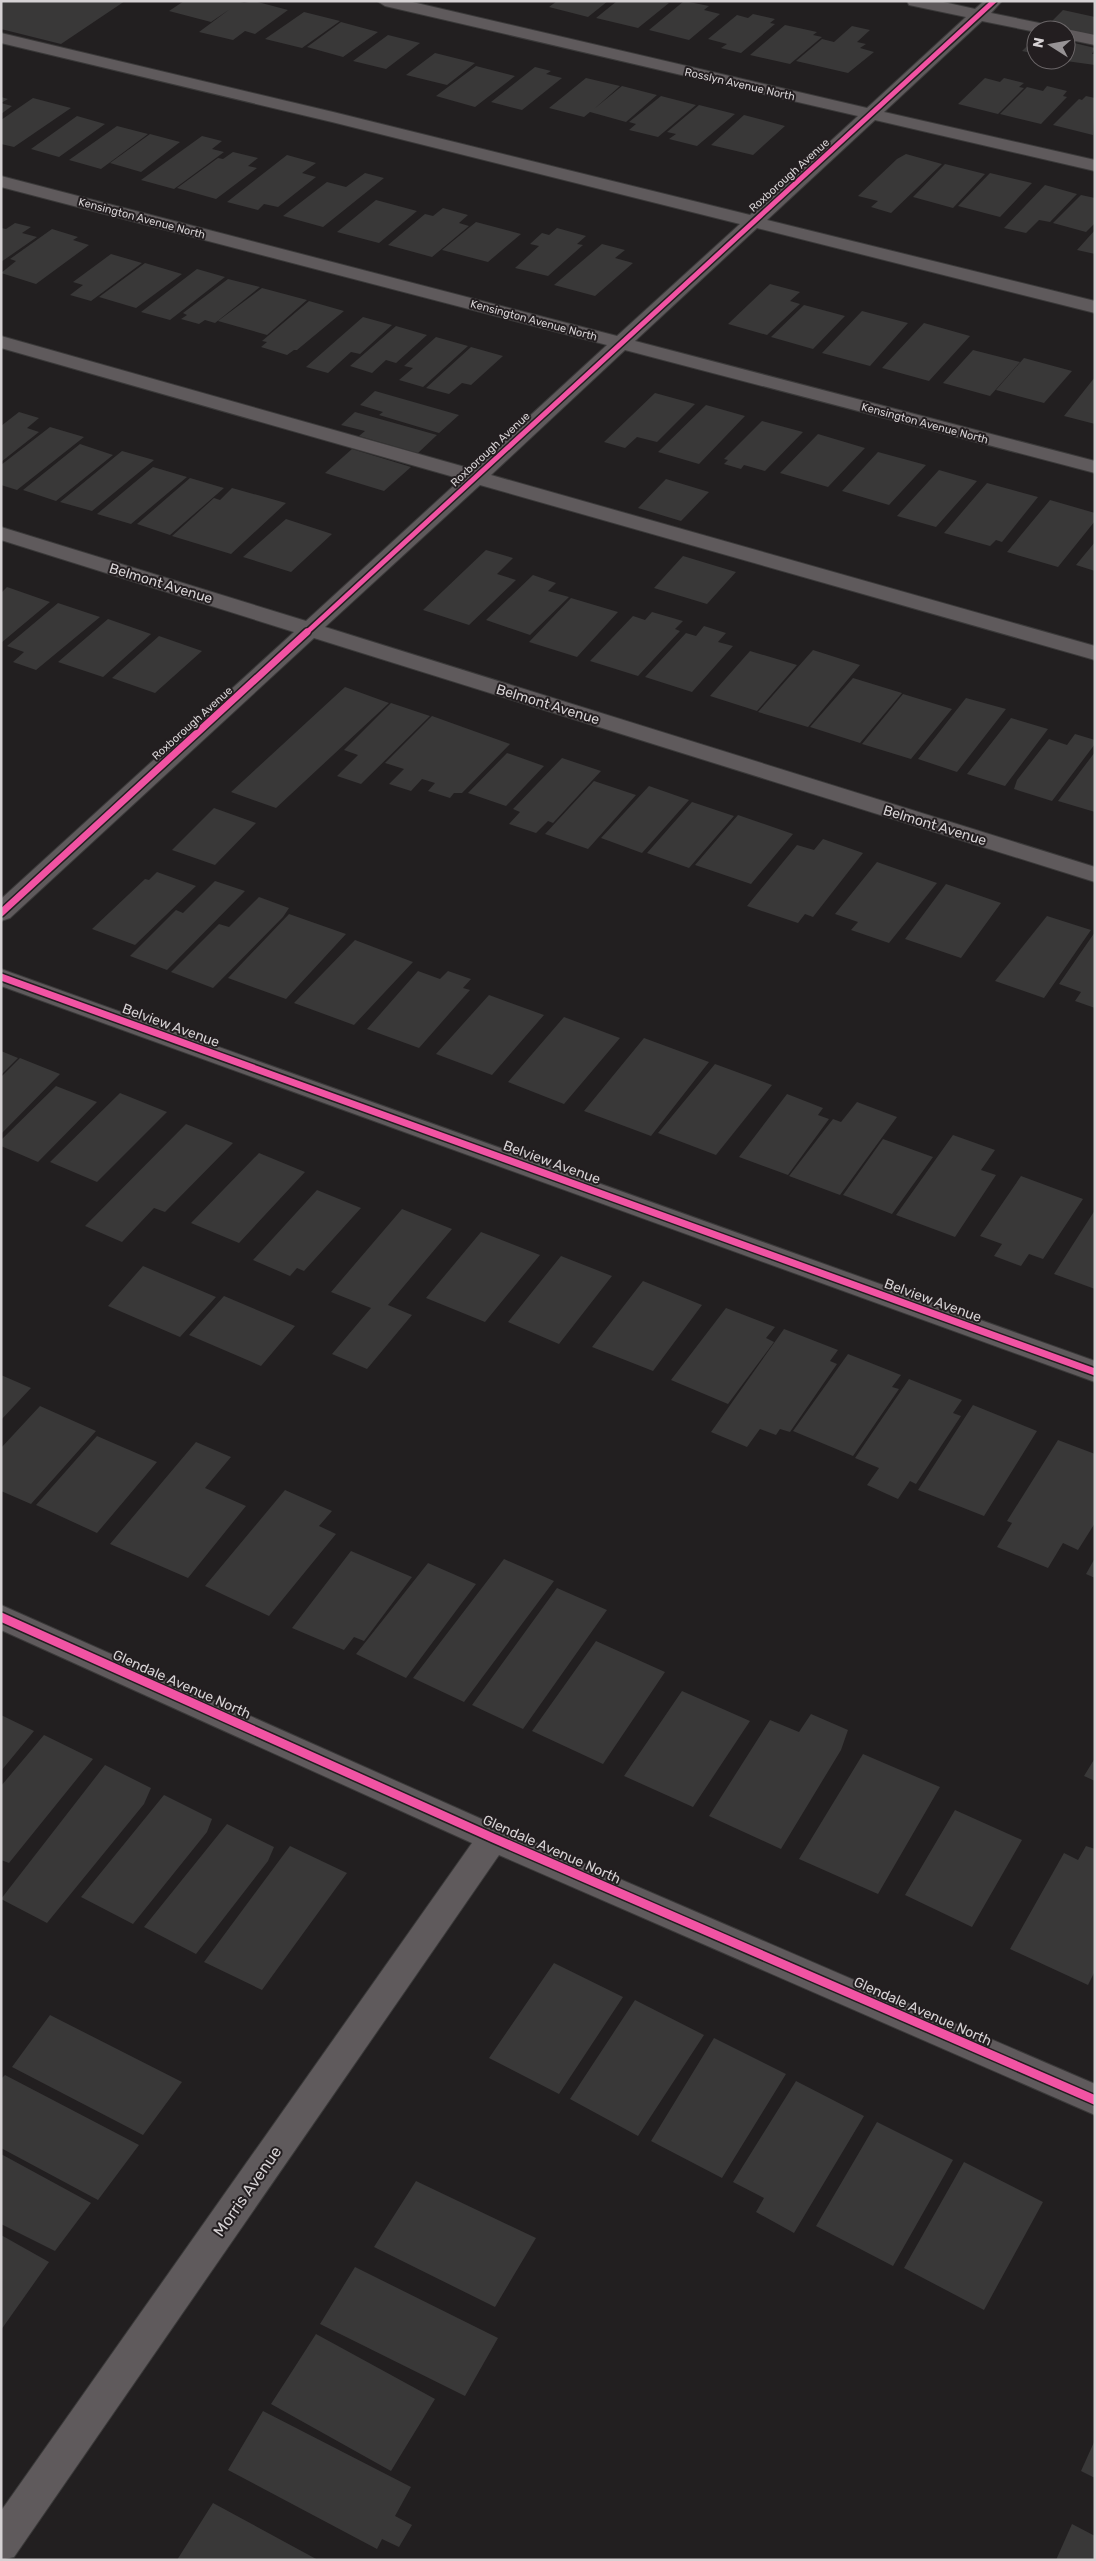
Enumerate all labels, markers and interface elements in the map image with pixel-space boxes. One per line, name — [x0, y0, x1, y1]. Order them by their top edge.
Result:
north arrow — [1026, 20, 1076, 70]
text: N — [1029, 36, 1048, 49]
street label: Rosslyn Avenue North — [683, 65, 796, 104]
street label: Roxborough Avenue — [747, 136, 832, 215]
street label: Kensington Avenue North — [77, 195, 207, 242]
street label: Kensington Avenue North — [469, 297, 599, 344]
street label: Kensington Avenue North — [860, 400, 990, 447]
street label: Roxborough Avenue — [448, 409, 533, 489]
street label: Belmont Avenue — [107, 560, 215, 607]
street label: Belmont Avenue — [494, 681, 602, 728]
street label: Roxborough Avenue — [150, 684, 235, 763]
street label: Belmont Avenue — [881, 802, 989, 849]
street label: Belview Avenue — [120, 1000, 222, 1051]
street label: Belview Avenue — [501, 1137, 603, 1188]
street label: Belview Avenue — [882, 1275, 984, 1326]
street label: Glendale Avenue North — [110, 1646, 253, 1723]
street label: Glendale Avenue North — [480, 1811, 623, 1888]
street label: Glendale Avenue North — [851, 1973, 994, 2050]
street label: Morris Avenue — [209, 2143, 286, 2240]

